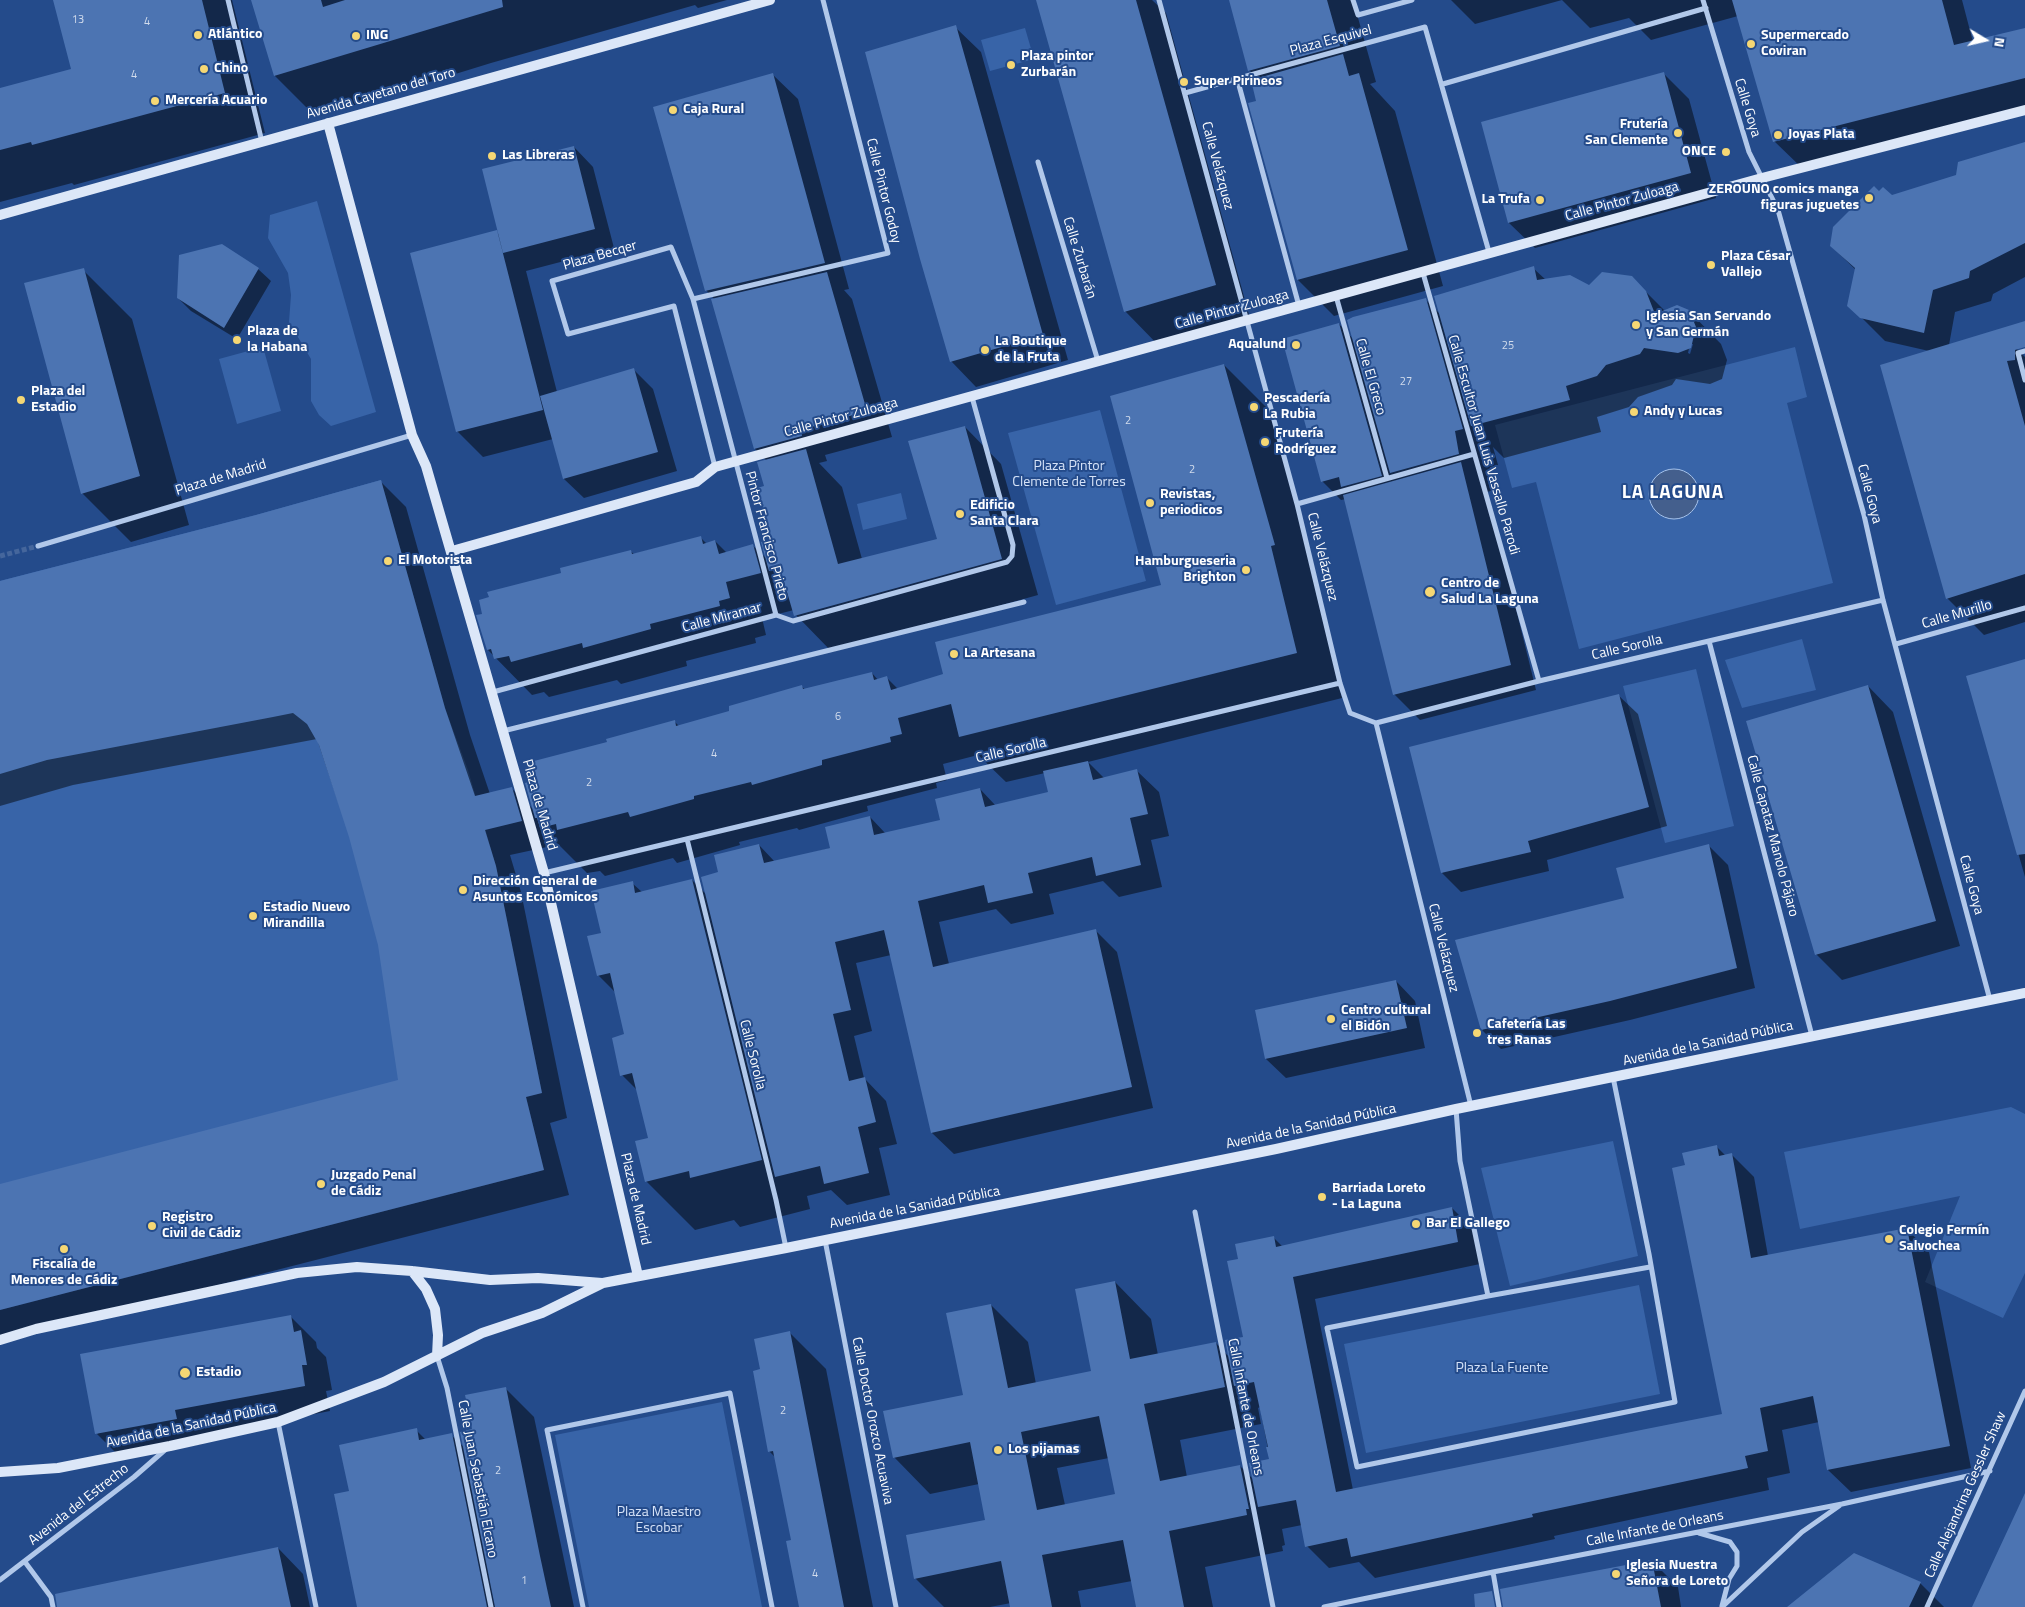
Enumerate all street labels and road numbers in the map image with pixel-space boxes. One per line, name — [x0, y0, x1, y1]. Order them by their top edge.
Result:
street label: Plaza Esquivel — [1288, 22, 1374, 60]
street label: Avenida Cayetano del Toro — [304, 65, 458, 123]
street label: Calle Goya — [1730, 76, 1764, 140]
street label: Calle Velázquez — [1197, 120, 1237, 212]
street label: Calle Pintor Godoy — [862, 137, 904, 245]
street label: Calle Pintor Zuloaga — [1563, 179, 1681, 225]
street label: Calle Zurbarán — [1059, 215, 1099, 301]
street label: Plaza Becqer — [561, 237, 639, 275]
street label: Calle Pintor Zuloaga — [1173, 287, 1291, 333]
street label: Calle Escultor Juan Luis Vassallo Parodi — [1444, 333, 1522, 557]
street label: Calle El Greco — [1351, 337, 1389, 417]
street label: Calle Pintor Zuloaga — [782, 395, 900, 441]
street label: Plaza de Madrid — [174, 456, 268, 500]
street label: Calle Goya — [1853, 462, 1885, 526]
street label: Pintor Francisco Prieto — [741, 469, 791, 603]
street label: Calle Velázquez — [1303, 511, 1341, 603]
street label: Calle Murillo — [1920, 597, 1994, 633]
street label: Calle Miramar — [680, 599, 764, 637]
street label: Calle Sorolla — [1590, 632, 1664, 664]
street label: Calle Sorolla — [974, 735, 1048, 767]
street label: Calle Capataz Manolo Pájaro — [1742, 753, 1802, 919]
street label: Plaza de Madrid — [518, 757, 560, 853]
street label: Calle Goya — [1955, 853, 1987, 917]
street label: Calle Velázquez — [1424, 902, 1462, 994]
street label: Calle Sorolla — [735, 1018, 769, 1092]
street label: Avenida de la Sanidad Pública — [1621, 1018, 1795, 1070]
street label: Avenida de la Sanidad Pública — [1224, 1101, 1398, 1153]
street label: Plaza de Madrid — [616, 1151, 654, 1247]
street label: Avenida de la Sanidad Pública — [828, 1183, 1002, 1233]
street label: Calle Doctor Orozco Acuaviva — [848, 1336, 896, 1506]
street label: Calle Infante de Orleans — [1223, 1337, 1267, 1477]
street label: Calle Juan Sebastián Elcano — [453, 1399, 501, 1559]
street label: Avenida de la Sanidad Pública — [104, 1400, 278, 1452]
street label: Calle Alejandrina Gessler Shaw — [1922, 1409, 2010, 1581]
street label: Avenida del Estrecho — [26, 1461, 132, 1549]
street label: Calle Infante de Orleans — [1585, 1507, 1725, 1551]

